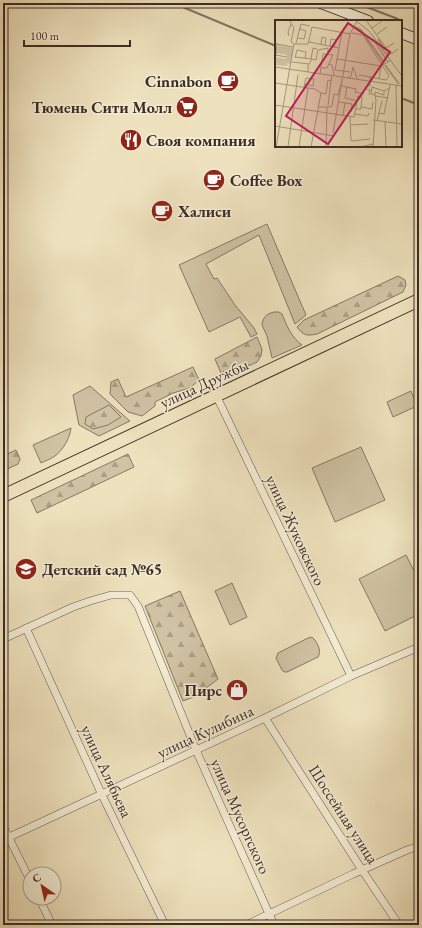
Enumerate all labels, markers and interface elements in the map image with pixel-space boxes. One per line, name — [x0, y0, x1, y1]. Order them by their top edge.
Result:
inset map — [275, 20, 402, 147]
scale bar — [24, 22, 130, 48]
text: 100 m — [30, 28, 60, 44]
cafe icon: Cinnabon — [215, 68, 241, 94]
place label: Cinnabon — [145, 71, 212, 92]
supermarket icon: Тюмень Сити Молл — [174, 94, 200, 120]
place label: Тюмень Сити Молл — [32, 97, 172, 118]
restaurant icon: Своя компания — [118, 127, 144, 153]
place label: Своя компания — [146, 130, 256, 151]
cafe icon: Coffee Box — [201, 167, 227, 193]
place label: Coffee Box — [230, 170, 302, 191]
cafe icon: Халиси — [149, 198, 175, 224]
place label: Халиси — [177, 201, 232, 222]
street label: улица Дружбы — [157, 354, 252, 413]
street label: улица Жуковского — [261, 471, 330, 589]
school or university icon: Детский сад №65 — [13, 556, 39, 582]
place label: Детский сад №65 — [42, 559, 162, 580]
shop icon: Пирс — [224, 677, 250, 703]
place label: Пирс — [185, 680, 222, 701]
street label: улица Кулибина — [154, 700, 257, 763]
street label: улица Алябьева — [76, 721, 137, 821]
street label: улица Мусоргского — [206, 755, 275, 877]
street label: Шоссейная улица — [304, 761, 384, 868]
north arrow — [22, 866, 62, 906]
text: С — [29, 870, 44, 886]

